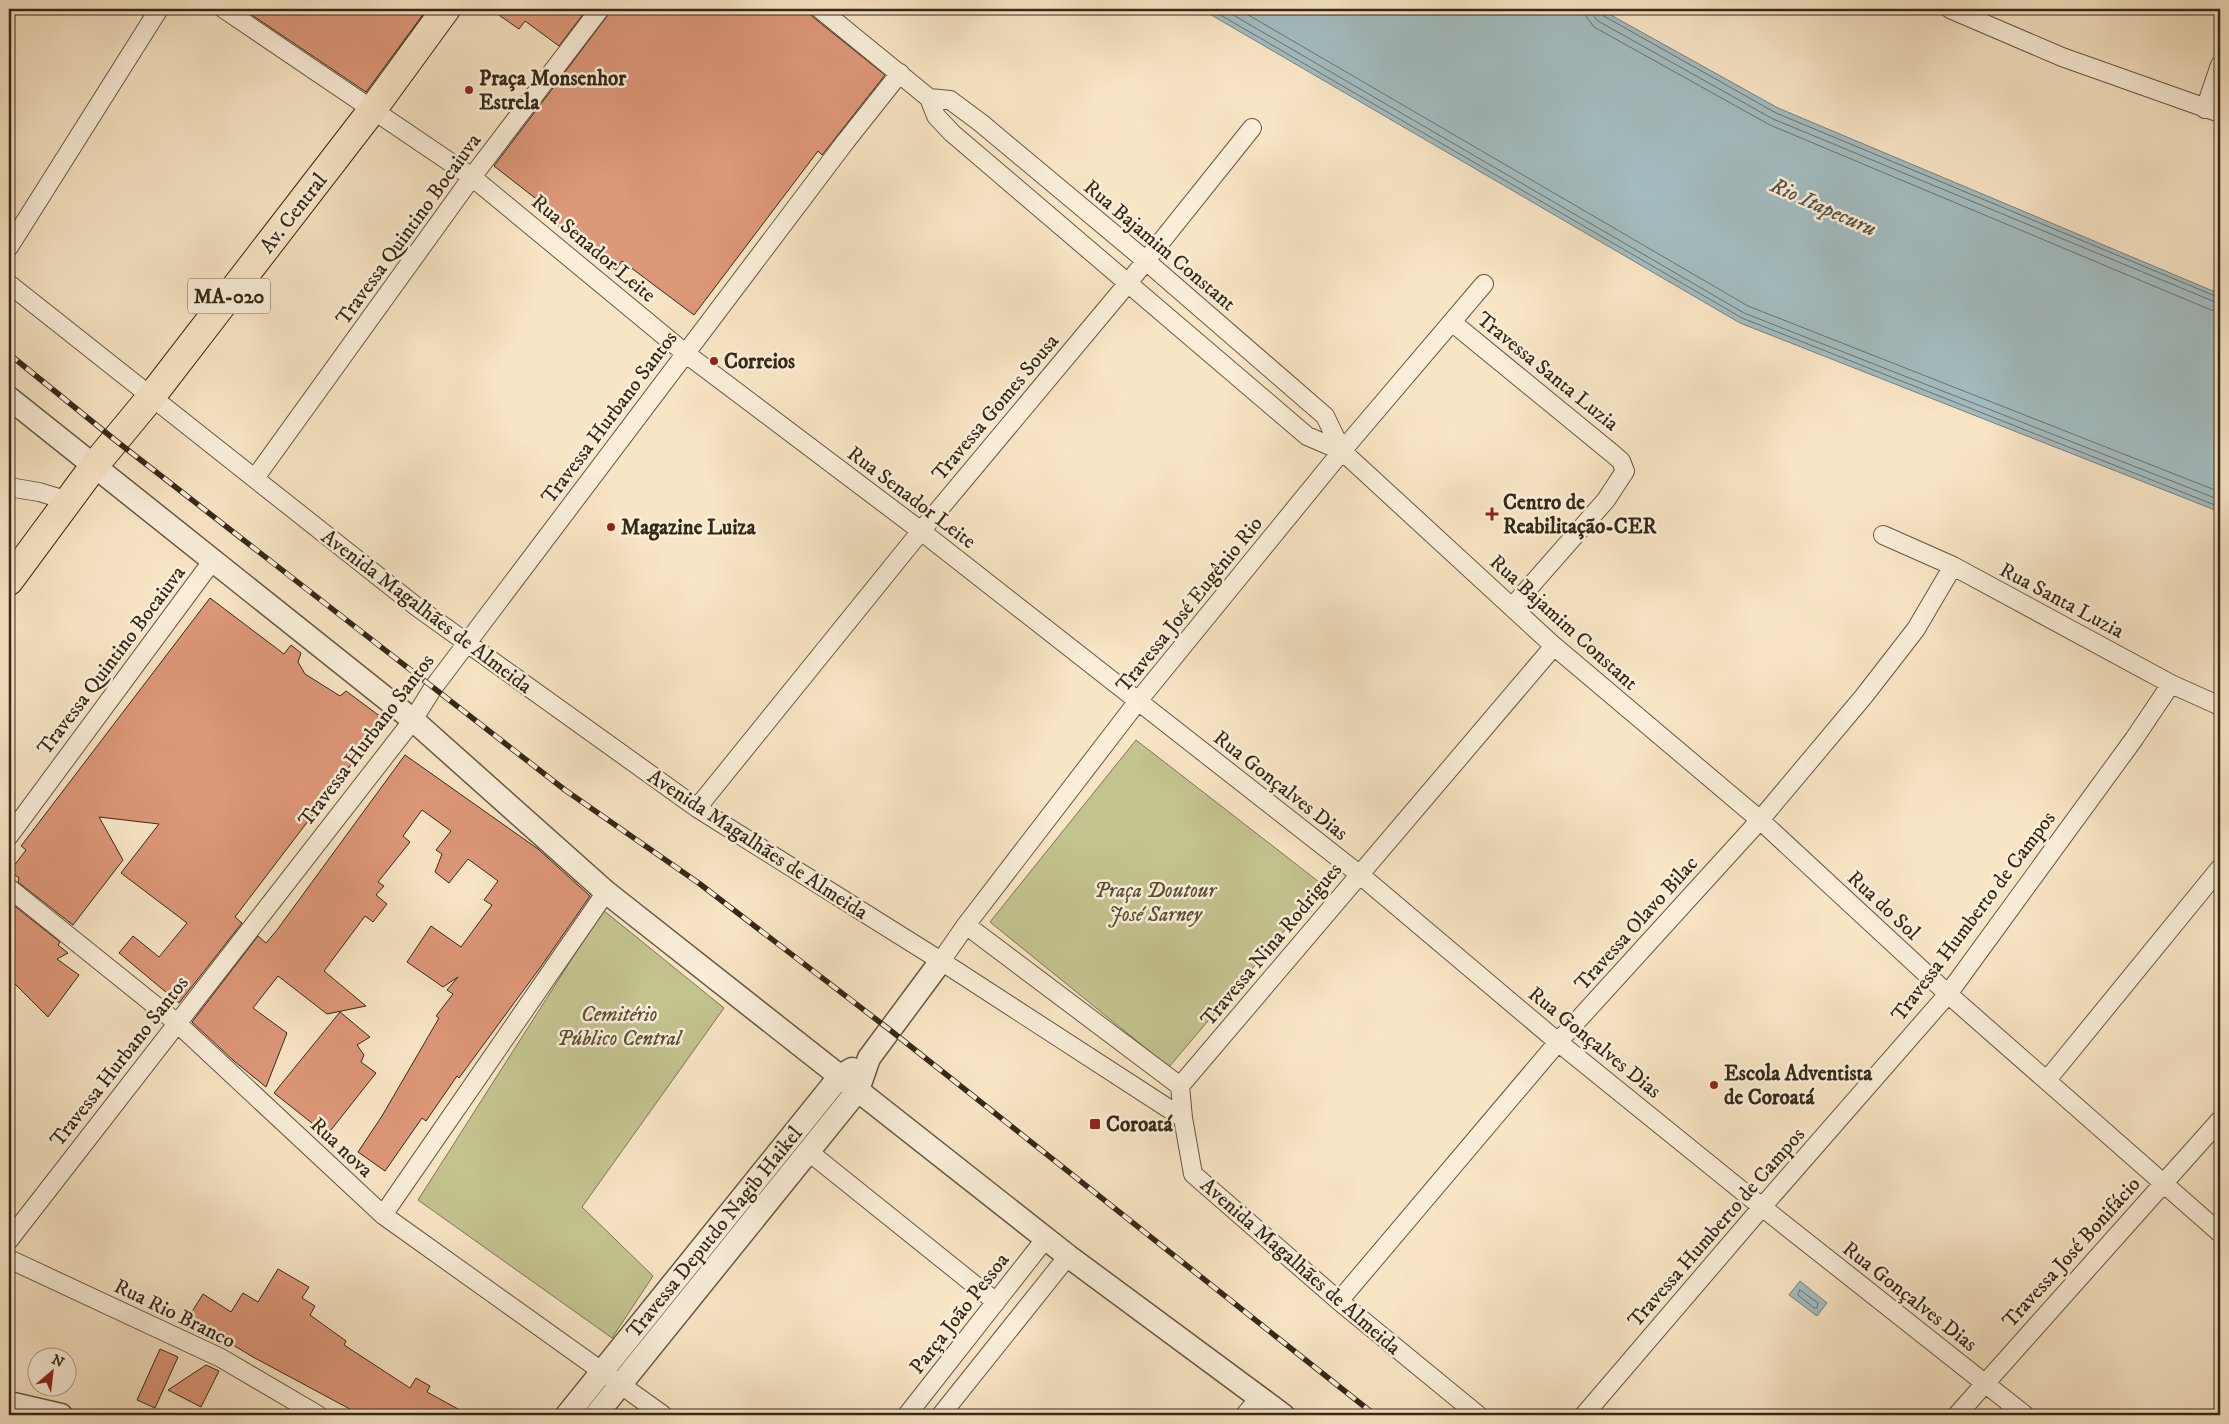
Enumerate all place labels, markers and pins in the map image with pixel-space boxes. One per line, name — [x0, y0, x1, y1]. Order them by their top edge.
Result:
place label: Praça Monsenhor Estrela — [479, 66, 627, 116]
marker: Praça Monsenhor Estrela — [463, 84, 475, 96]
place label: Correios — [724, 349, 795, 375]
marker: Correios — [708, 355, 720, 367]
place label: Centro de Reabilitação-CER — [1503, 490, 1658, 540]
marker: Centro de Reabilitação-CER — [1485, 507, 1499, 521]
place label: Magazine Luiza — [621, 515, 757, 541]
marker: Magazine Luiza — [605, 521, 617, 533]
place label: Escola Adventista de Coroatá — [1724, 1061, 1873, 1111]
marker: Escola Adventista de Coroatá — [1708, 1079, 1720, 1091]
place label: Coroatá — [1106, 1112, 1174, 1138]
marker: Coroatá — [1088, 1117, 1102, 1131]

